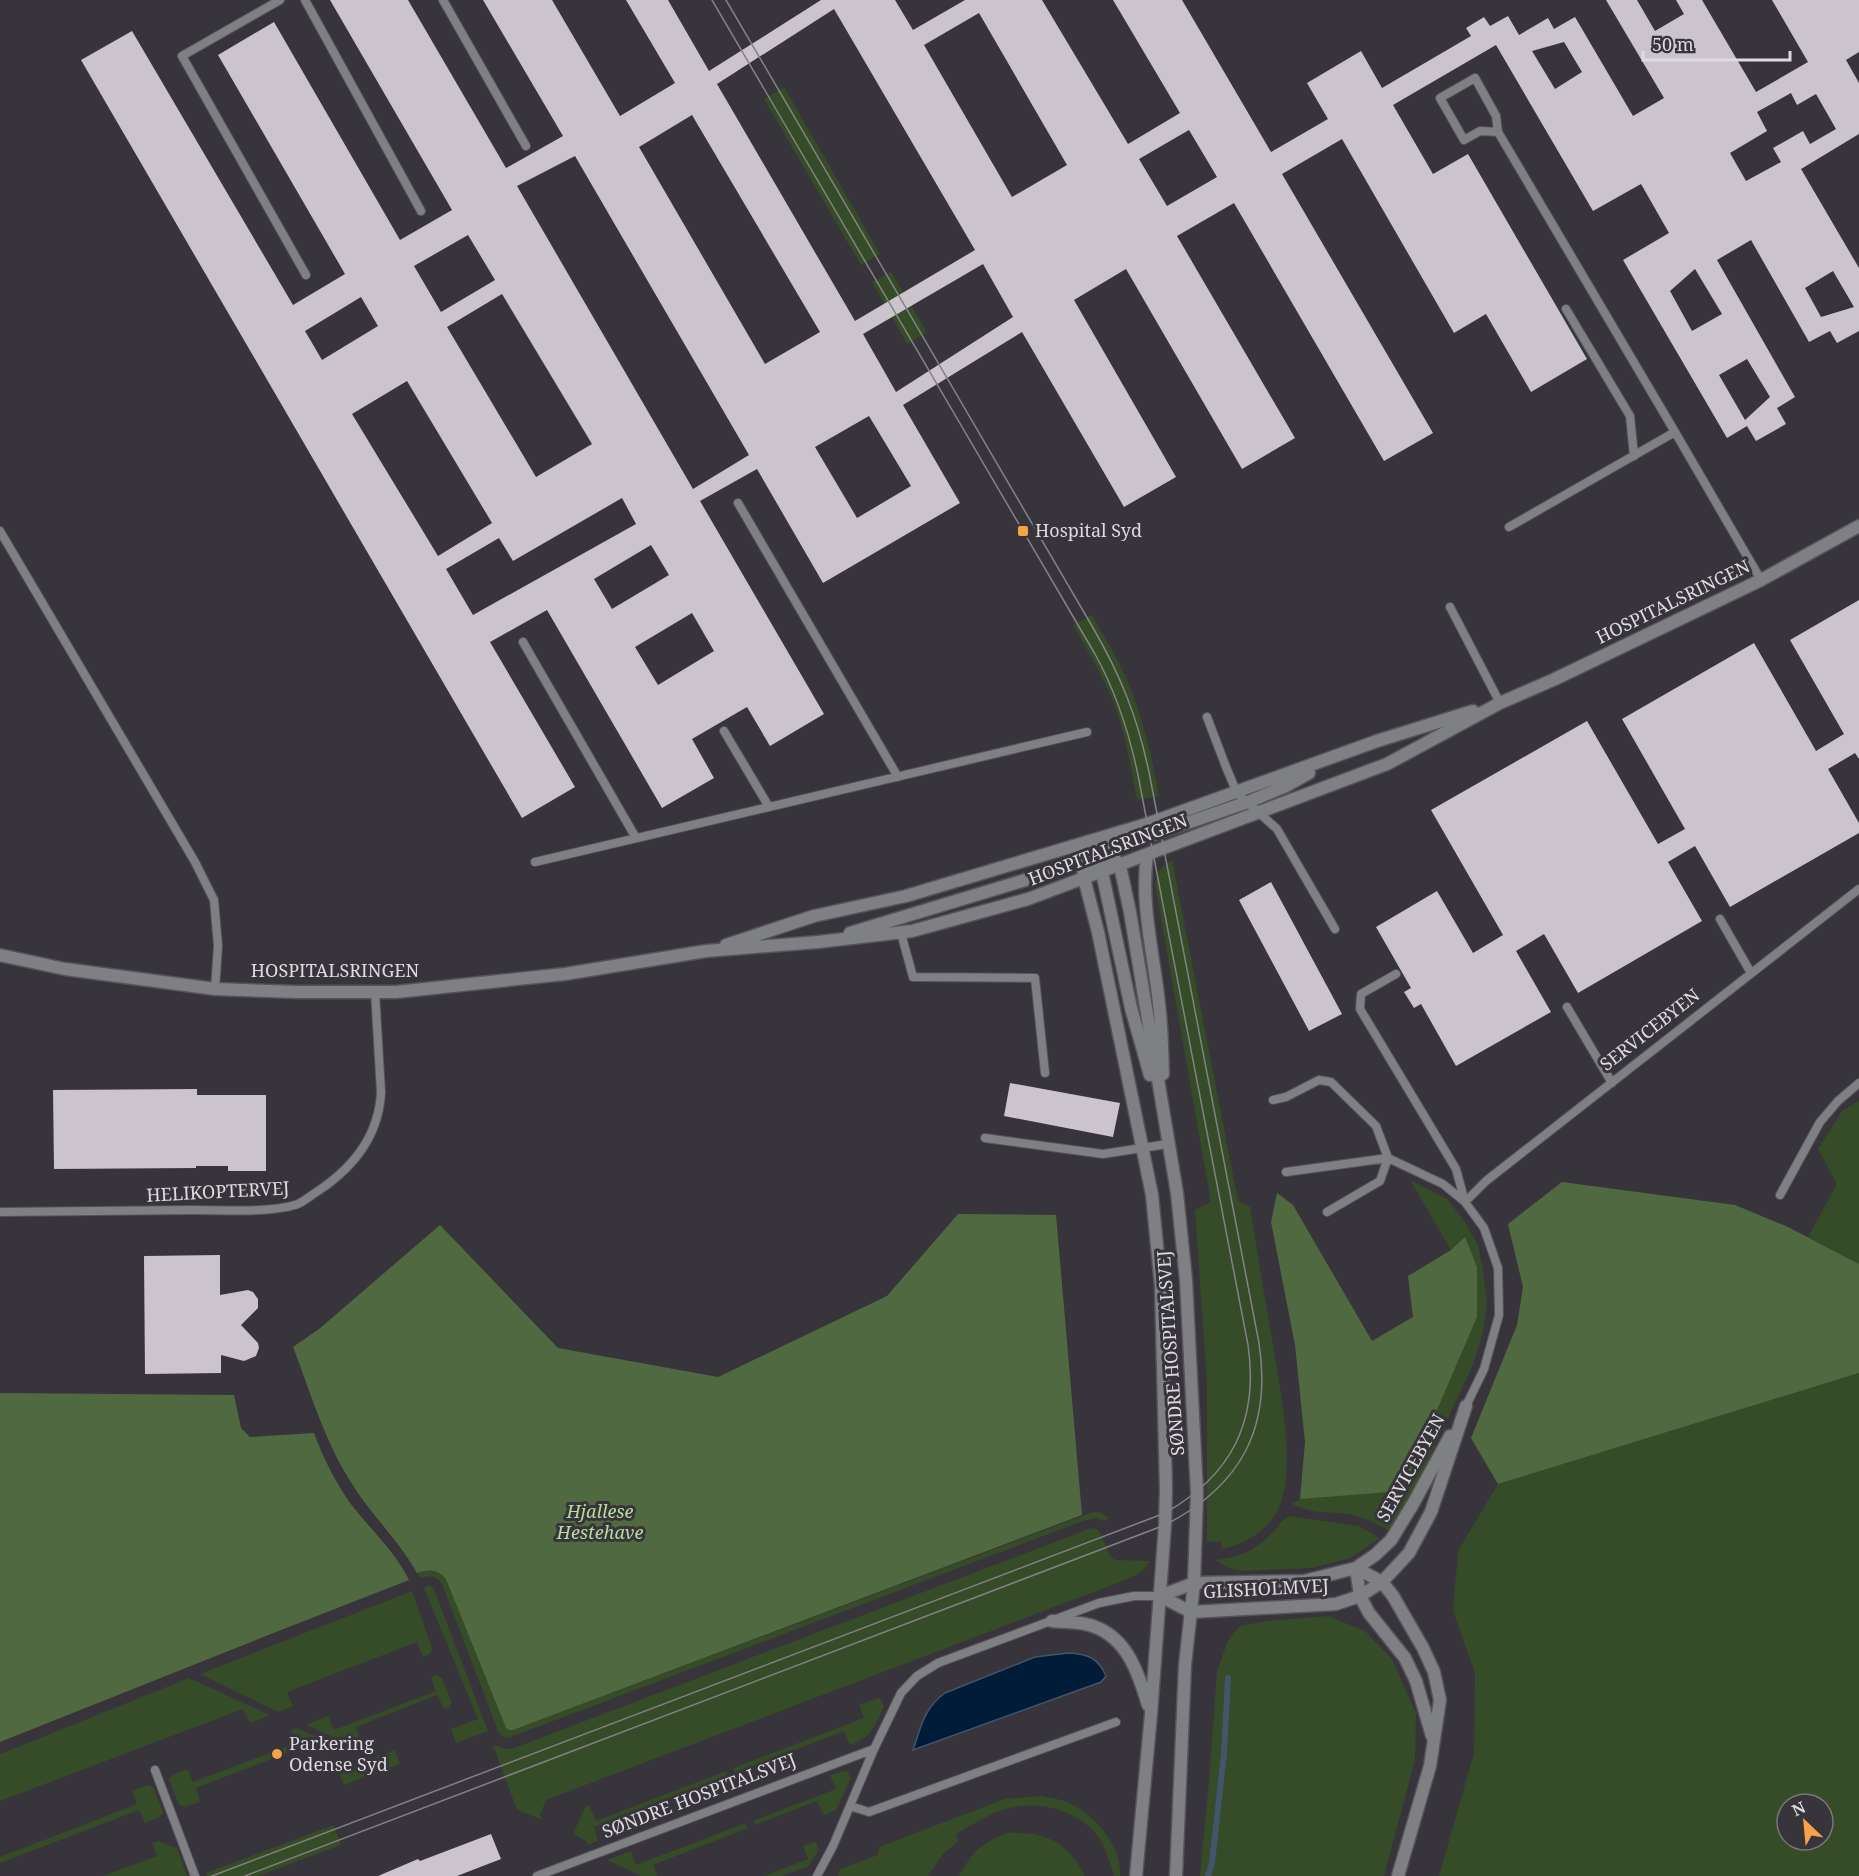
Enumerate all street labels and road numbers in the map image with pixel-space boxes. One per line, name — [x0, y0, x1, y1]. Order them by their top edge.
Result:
street label: HOSPITALSRINGEN — [1592, 553, 1754, 649]
street label: HOSPITALSRINGEN — [1025, 808, 1191, 890]
street label: HOSPITALSRINGEN — [251, 958, 420, 982]
street label: SERVICEBYEN — [1595, 982, 1704, 1076]
street label: HELIKOPTERVEJ — [146, 1175, 290, 1207]
street label: SØNDRE HOSPITALSVEJ — [1151, 1250, 1189, 1456]
street label: SERVICEBYEN — [1370, 1409, 1450, 1526]
street label: GLISHOLMVEJ — [1202, 1573, 1329, 1603]
street label: SØNDRE HOSPITALSVEJ — [598, 1747, 799, 1843]

